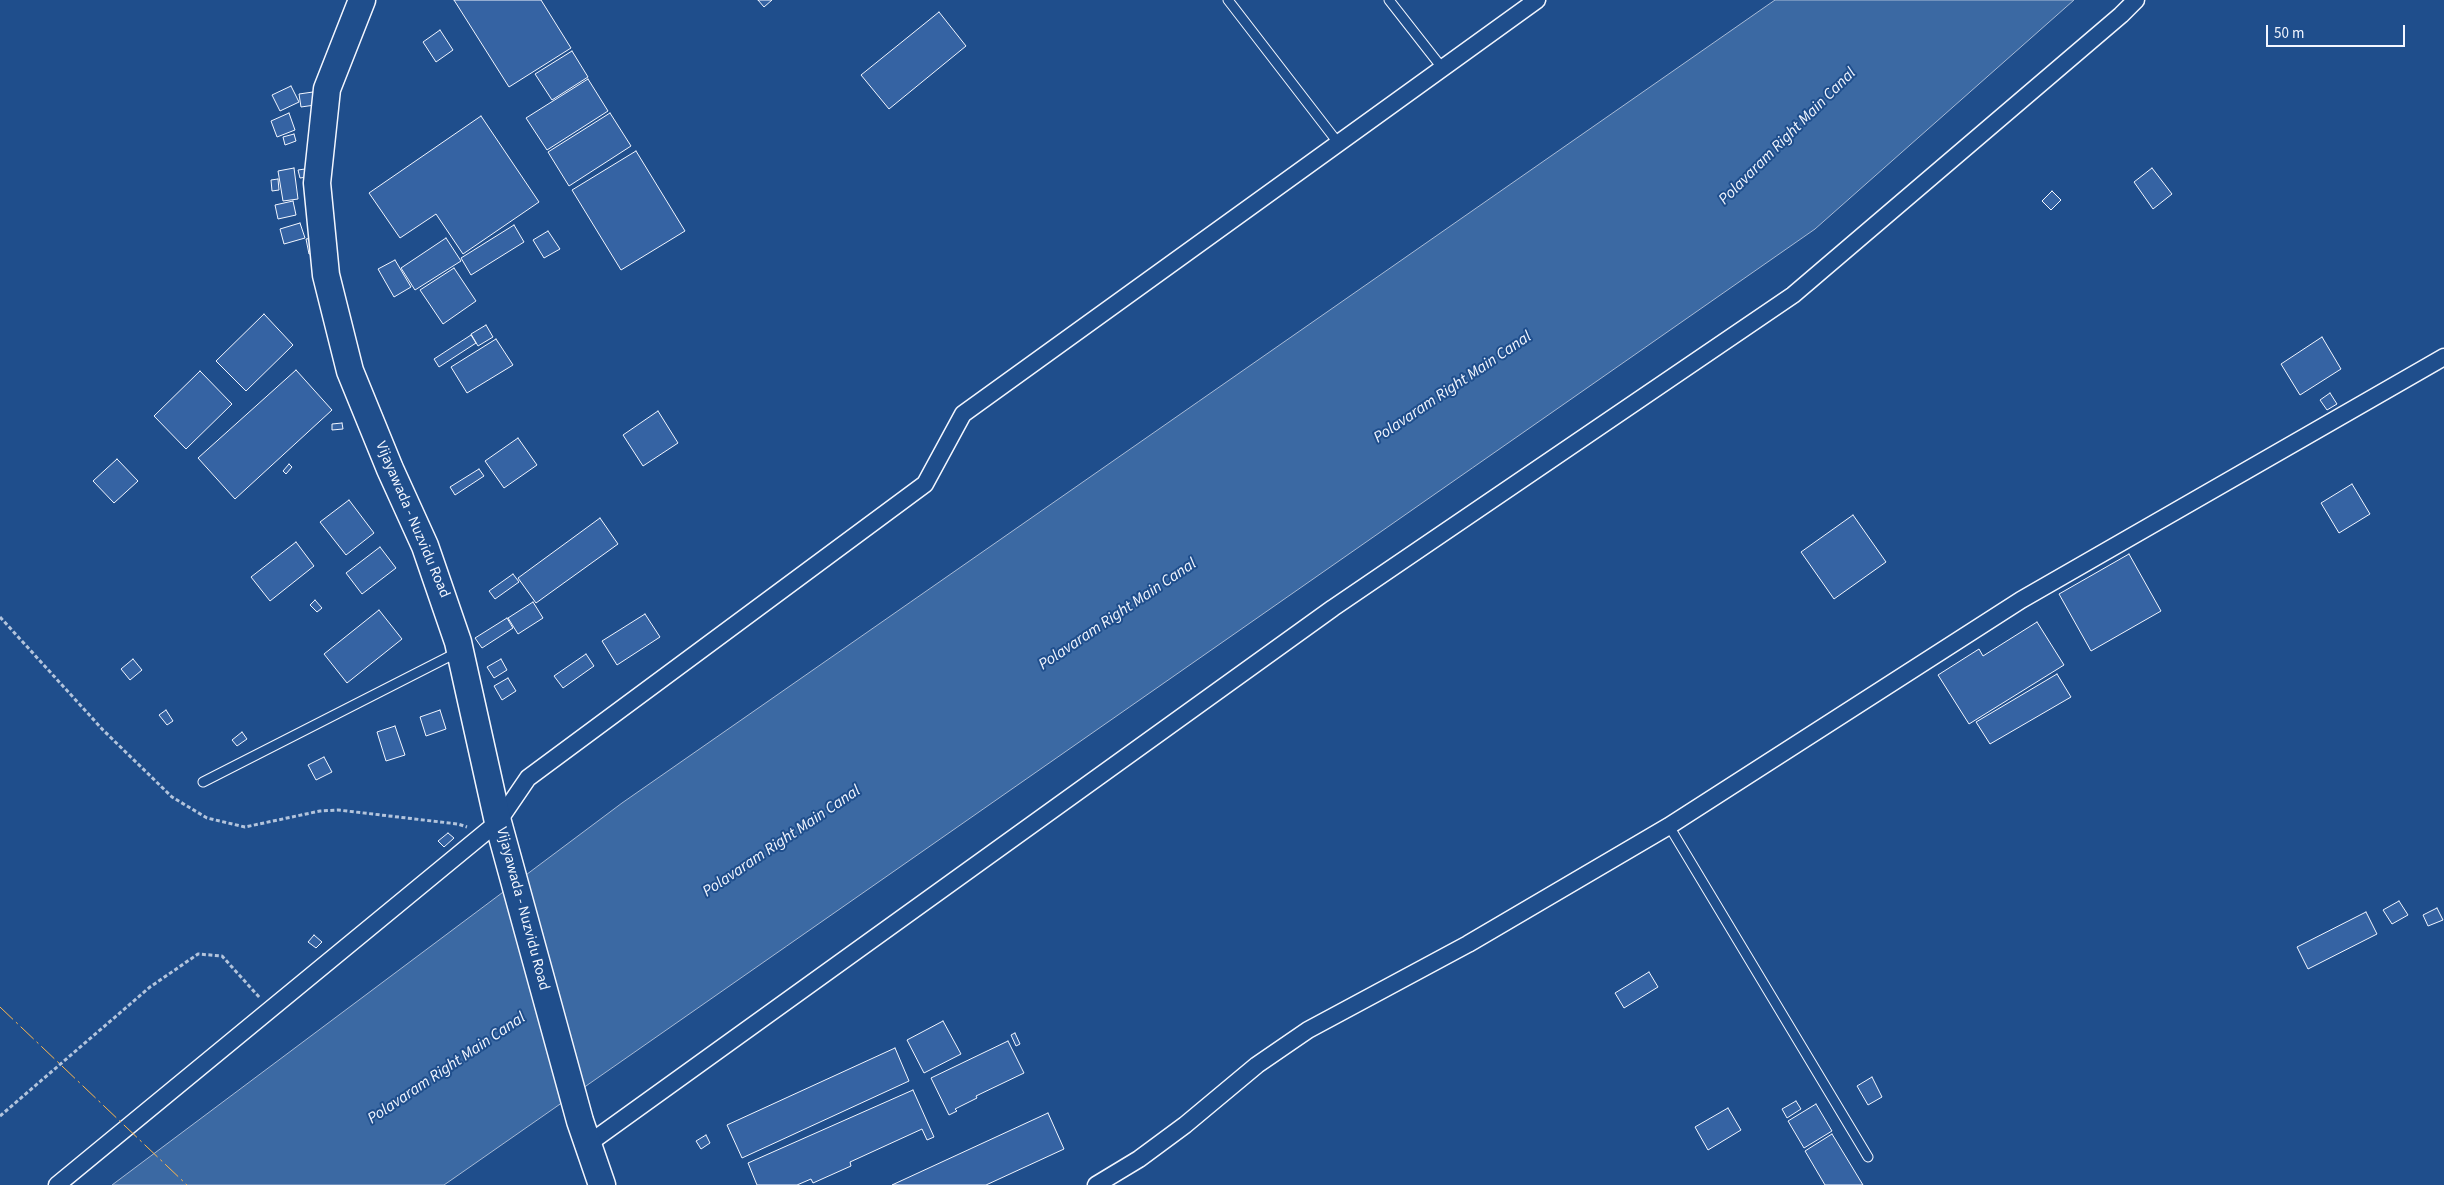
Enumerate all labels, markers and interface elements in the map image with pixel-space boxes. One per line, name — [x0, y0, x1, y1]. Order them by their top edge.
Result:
scale bar — [2269, 15, 2408, 47]
text: 50 m — [2274, 23, 2304, 44]
water label: Polavaram Right Main Canal — [1715, 64, 1861, 210]
water label: Polavaram Right Main Canal — [1370, 328, 1536, 448]
street label: Vijayawada - Nuzvidu Road — [371, 439, 453, 601]
water label: Polavaram Right Main Canal — [1035, 555, 1201, 675]
water label: Polavaram Right Main Canal — [699, 782, 865, 902]
street label: Vijayawada - Nuzvidu Road — [492, 825, 552, 993]
water label: Polavaram Right Main Canal — [364, 1009, 530, 1129]

